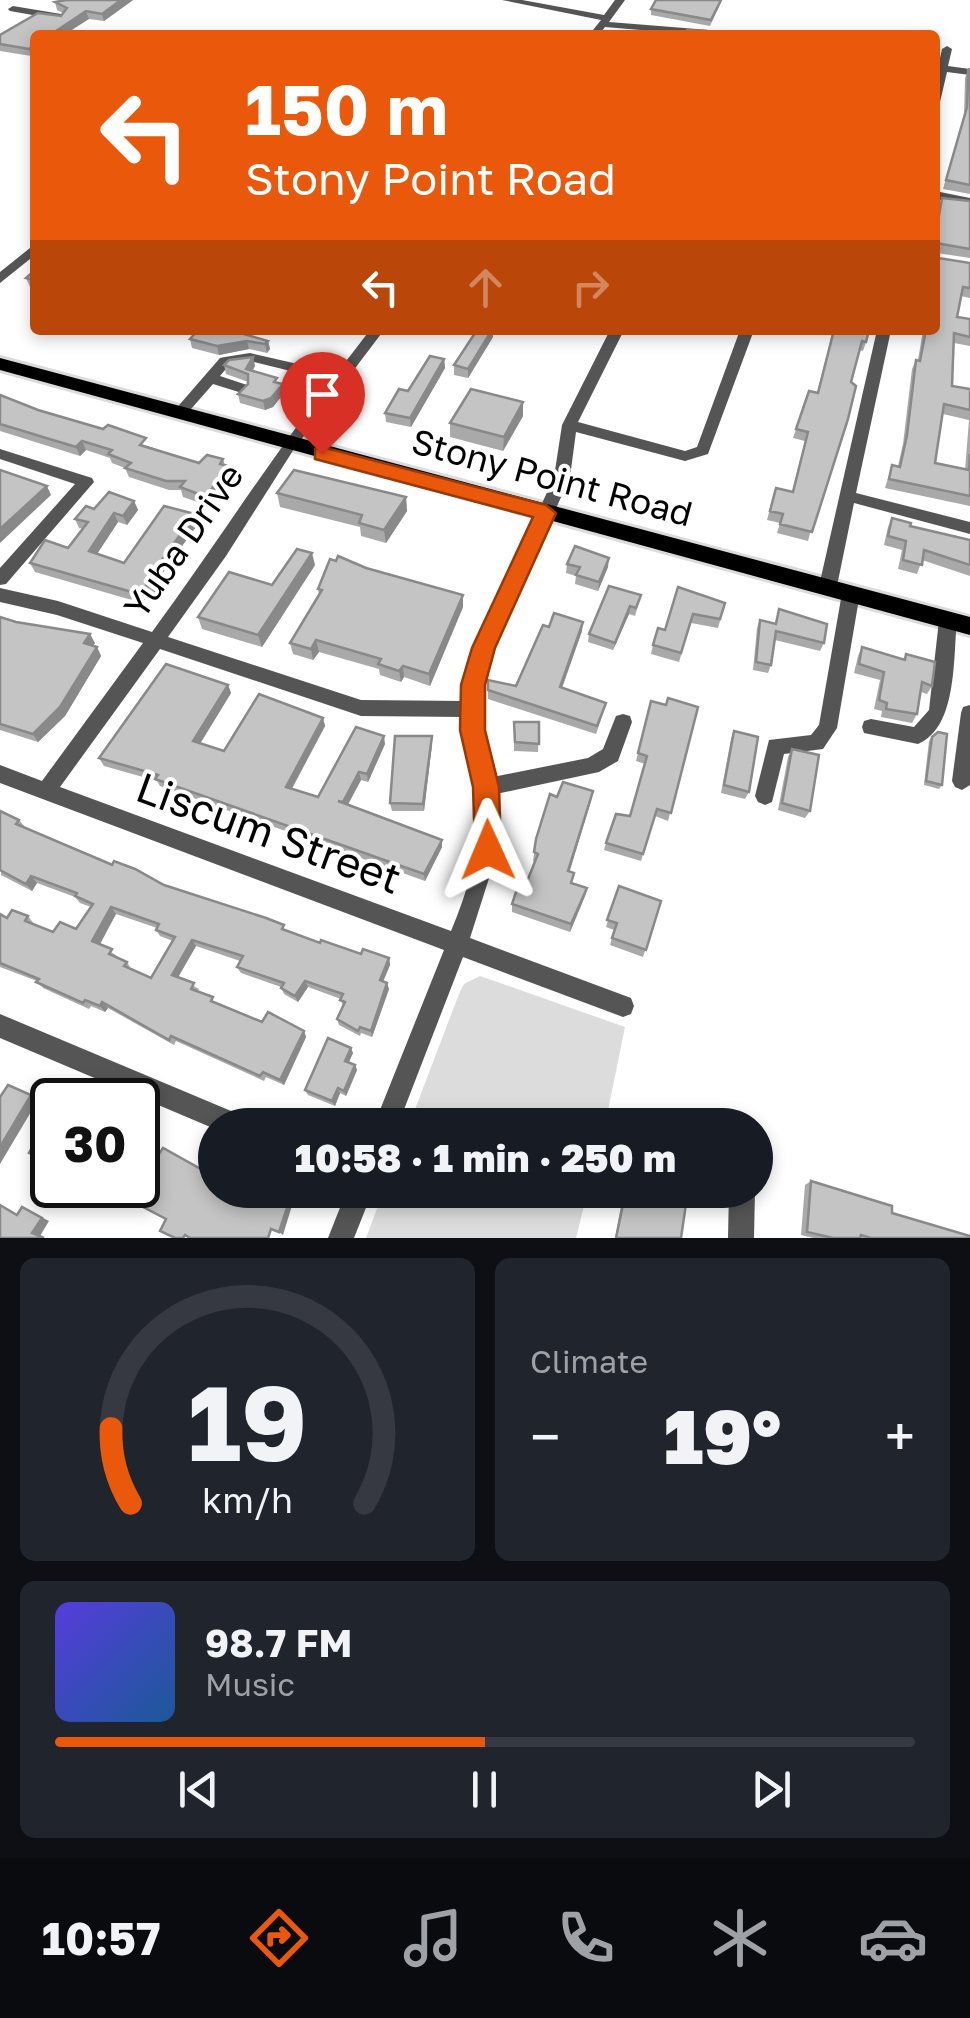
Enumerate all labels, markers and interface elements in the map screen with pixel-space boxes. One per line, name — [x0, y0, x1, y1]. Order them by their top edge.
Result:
text: 150 m — [245, 66, 448, 150]
icon: left — [80, 70, 210, 200]
text: Stony Point Road — [245, 151, 616, 205]
icon: left — [353, 260, 408, 315]
icon: ahead — [458, 260, 513, 315]
icon: right — [563, 260, 618, 315]
pin — [280, 352, 365, 455]
icon: arrive — [295, 367, 350, 422]
street label: Stony Point Road — [407, 419, 697, 535]
street label: Yuba Drive — [115, 455, 252, 625]
street label: Liscum Street — [130, 761, 408, 903]
position arrow — [436, 798, 540, 902]
speed limit sign: 30 — [30, 1078, 160, 1208]
text: 10:58 · 1 min · 250 m — [295, 1135, 676, 1180]
text: Climate — [530, 1342, 648, 1380]
text: 19 — [188, 1359, 307, 1484]
text: 19° — [664, 1390, 781, 1481]
text: − — [530, 1403, 560, 1469]
text: + — [885, 1403, 915, 1469]
text: km/h — [202, 1478, 293, 1521]
text: 98.7 FM — [205, 1620, 352, 1665]
text: Music — [205, 1665, 295, 1703]
icon: previous — [171, 1762, 226, 1817]
icon: pause — [457, 1762, 512, 1817]
icon: next — [744, 1762, 799, 1817]
icon: directions — [244, 1903, 314, 1973]
icon: music — [398, 1903, 468, 1973]
icon: phone — [551, 1903, 621, 1973]
icon: climate — [705, 1903, 775, 1973]
icon: car — [858, 1903, 928, 1973]
text: 10:57 — [42, 1911, 161, 1965]

